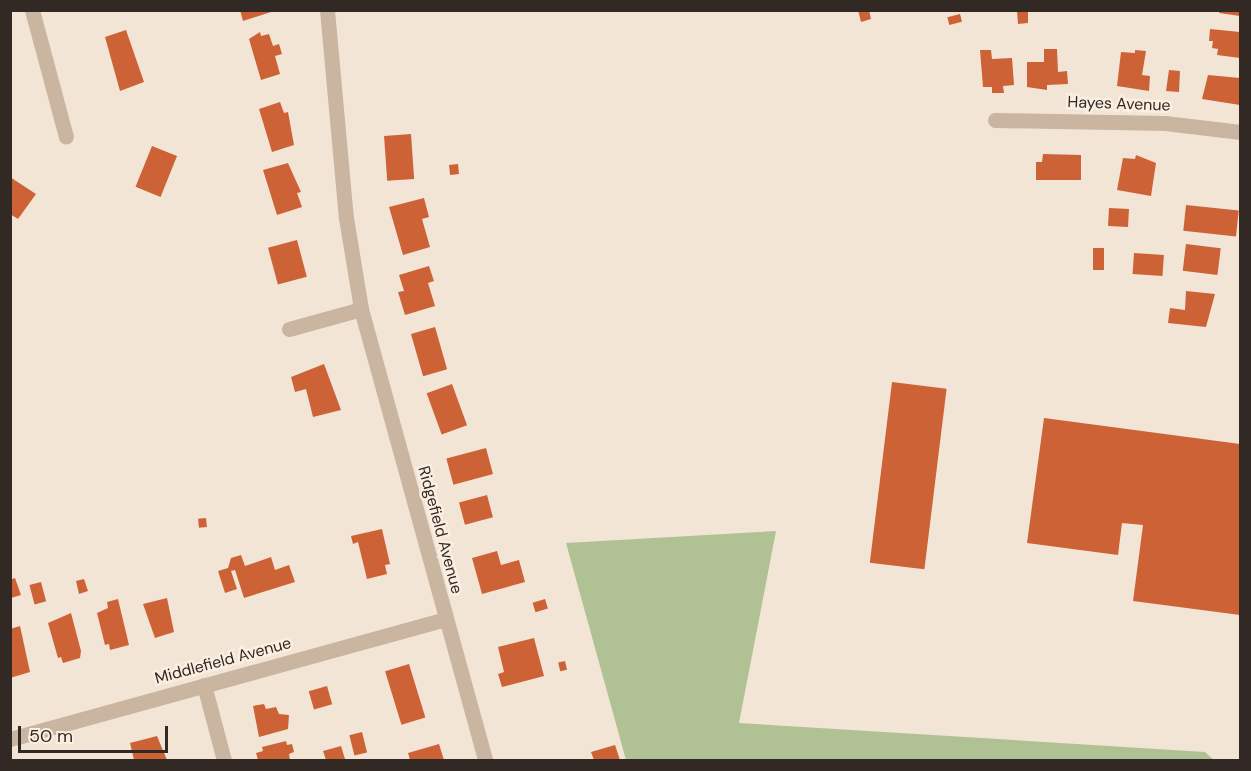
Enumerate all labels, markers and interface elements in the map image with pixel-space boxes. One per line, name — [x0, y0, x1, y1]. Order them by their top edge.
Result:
street label: Hayes Avenue — [1067, 93, 1171, 115]
street label: Ridgefield Avenue — [414, 464, 466, 596]
street label: Middlefield Avenue — [153, 634, 293, 688]
scale bar — [21, 714, 171, 752]
text: 50 m — [29, 724, 73, 748]

